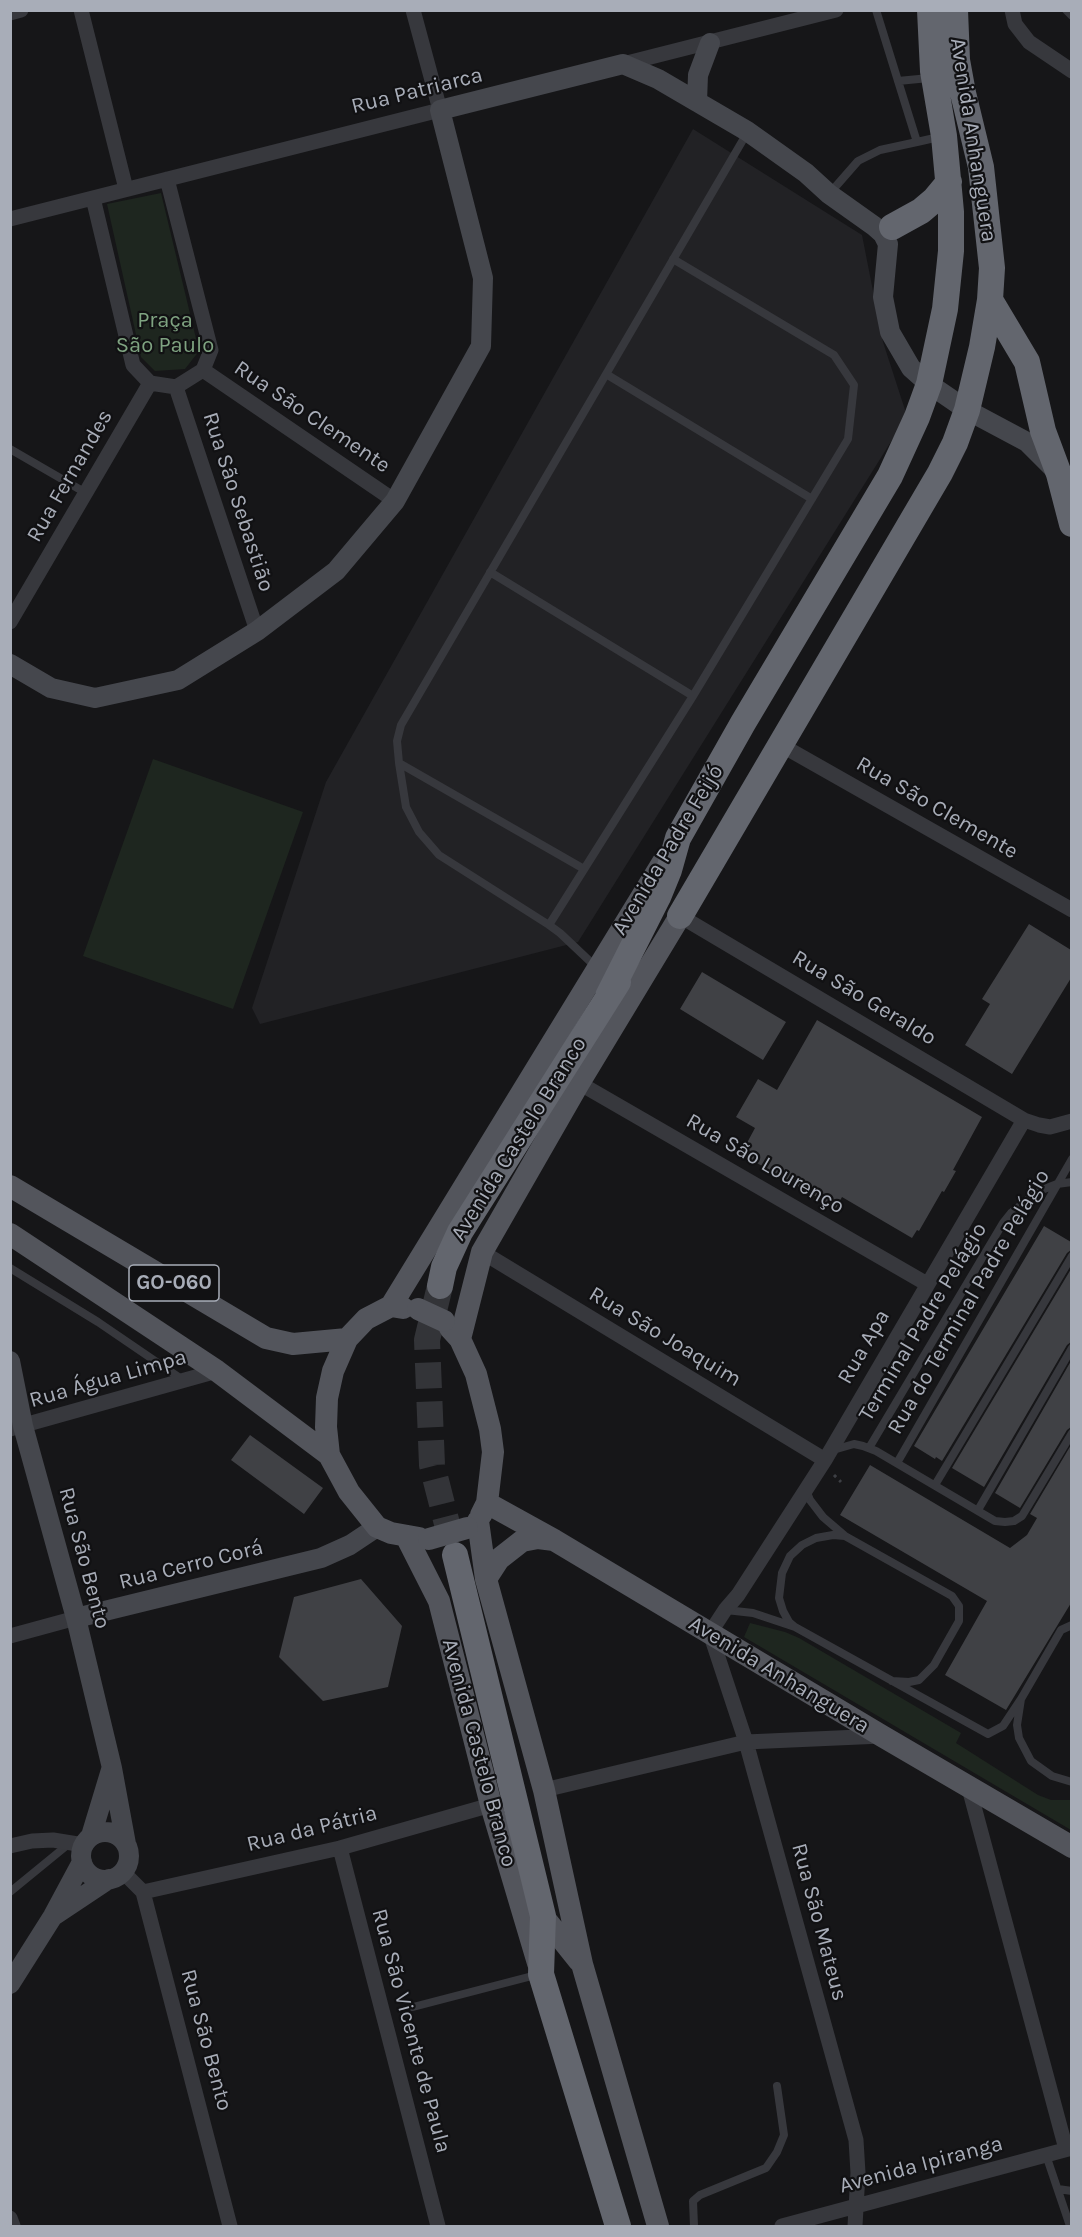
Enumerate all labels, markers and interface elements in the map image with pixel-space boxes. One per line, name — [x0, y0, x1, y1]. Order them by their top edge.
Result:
street label: Avenida Anhanguera — [944, 36, 1002, 244]
street label: Rua Patriarca — [348, 62, 486, 120]
park label: Praça São Paulo — [116, 308, 214, 360]
street label: Rua São Clemente — [229, 355, 395, 479]
street label: Rua Fernandes — [21, 405, 119, 547]
street label: Rua São Sebastião — [197, 409, 279, 595]
street label: Rua São Clemente — [851, 751, 1023, 865]
street label: Avenida Padre Feijó — [607, 760, 729, 940]
street label: Rua São Geraldo — [787, 945, 941, 1051]
street label: Avenida Castelo Branco — [445, 1032, 593, 1246]
street label: Rua São Lourenço — [681, 1108, 849, 1220]
street label: Rua do Terminal Padre Pelágio — [882, 1165, 1056, 1439]
street label: Terminal Padre Pelágio — [853, 1218, 993, 1426]
road number: GO-060 — [129, 1265, 219, 1301]
street label: Rua São Joaquim — [584, 1281, 746, 1393]
street label: Rua Apa — [832, 1305, 896, 1389]
street label: Rua Água Limpa — [26, 1344, 190, 1414]
street label: Rua São Bento — [52, 1484, 116, 1632]
street label: Rua Cerro Corá — [116, 1534, 266, 1596]
street label: Avenida Anhanguera — [684, 1611, 874, 1739]
street label: Avenida Castelo Branco — [436, 1636, 522, 1870]
street label: Rua da Pátria — [244, 1800, 380, 1858]
street label: Rua São Mateus — [785, 1840, 853, 2004]
street label: Rua São Vicente de Paula — [366, 1906, 456, 2156]
street label: Rua São Bento — [174, 1966, 238, 2114]
street label: Avenida Ipiranga — [836, 2130, 1006, 2200]

